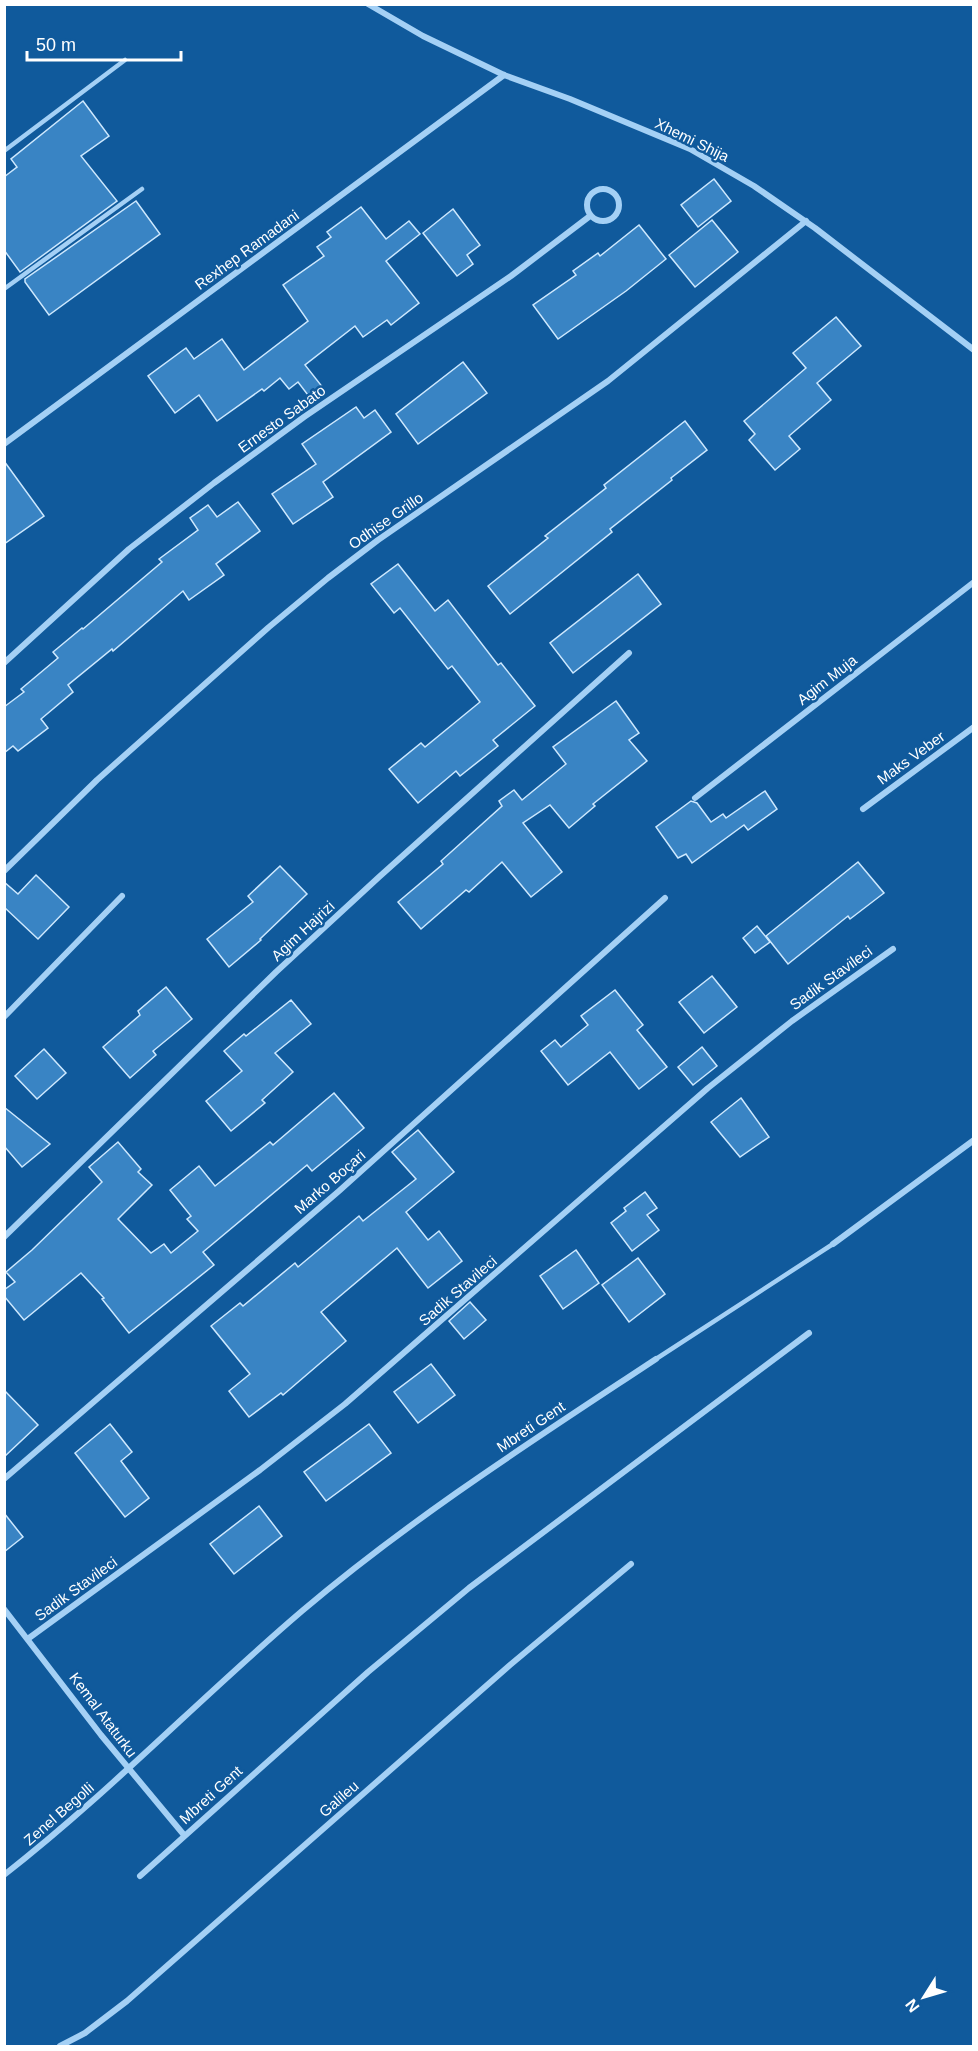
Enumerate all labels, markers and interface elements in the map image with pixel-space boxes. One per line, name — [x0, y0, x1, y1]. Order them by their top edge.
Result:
scale bar — [27, 24, 182, 62]
text: 50 m — [36, 35, 76, 55]
street label: Xhemi Shija — [653, 114, 733, 165]
street label: Rexhep Ramadani — [191, 206, 302, 293]
street label: Ernesto Sabato — [235, 381, 329, 456]
street label: Odhise Grillo — [345, 489, 426, 552]
street label: Agim Muja — [794, 651, 860, 708]
street label: Maks Veber — [874, 727, 948, 788]
street label: Agim Hajrizi — [268, 897, 338, 964]
street label: Sadik Stavileci — [786, 942, 875, 1013]
street label: Marko Boçari — [291, 1146, 369, 1217]
street label: Sadik Stavileci — [415, 1252, 500, 1329]
street label: Mbreti Gent — [493, 1397, 569, 1456]
street label: Sadik Stavileci — [31, 1553, 120, 1624]
street label: Kemal Ataturku — [66, 1669, 141, 1760]
street label: Mbreti Gent — [176, 1762, 246, 1827]
street label: Galileu — [315, 1777, 362, 1820]
street label: Zenel Begolli — [20, 1779, 97, 1848]
north arrow — [894, 1967, 954, 2027]
text: N — [902, 1996, 923, 2015]

